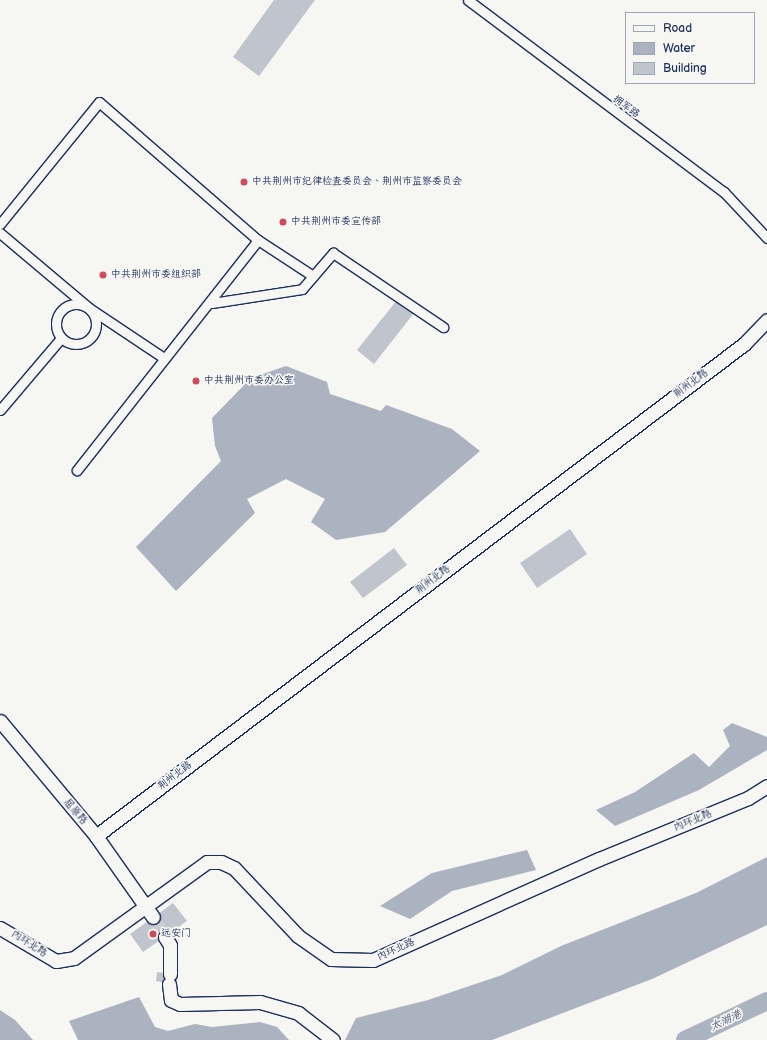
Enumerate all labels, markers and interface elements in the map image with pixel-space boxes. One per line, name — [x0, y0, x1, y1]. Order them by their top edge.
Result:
legend — [625, 12, 755, 84]
text: Road — [663, 21, 692, 36]
text: Water — [663, 41, 695, 56]
text: Building — [663, 61, 707, 76]
street label: 拥军路 — [610, 93, 642, 121]
place label: 中共荆州市纪律检查委员会、荆州市监察委员会 — [252, 176, 462, 188]
marker: 中共荆州市纪律检查委员会、荆州市监察委员会 — [239, 177, 249, 187]
place label: 中共荆州市委宣传部 — [291, 216, 381, 228]
marker: 中共荆州市委宣传部 — [278, 217, 288, 227]
place label: 中共荆州市委组织部 — [111, 269, 201, 281]
marker: 中共荆州市委组织部 — [98, 270, 108, 280]
street label: 荆州北路 — [671, 367, 711, 401]
place label: 中共荆州市委办公室 — [204, 375, 294, 387]
marker: 中共荆州市委办公室 — [191, 376, 201, 386]
street label: 荆州北路 — [413, 563, 453, 597]
street label: 荆州北路 — [155, 759, 195, 793]
street label: 屈原路 — [61, 797, 89, 827]
street label: 内环北路 — [672, 808, 714, 834]
street label: 内环北路 — [9, 928, 49, 960]
place label: 远安门 — [161, 928, 191, 940]
marker: 远安门 — [148, 929, 158, 939]
street label: 内环北路 — [375, 936, 417, 964]
water label: 太湖港 — [708, 1008, 744, 1034]

